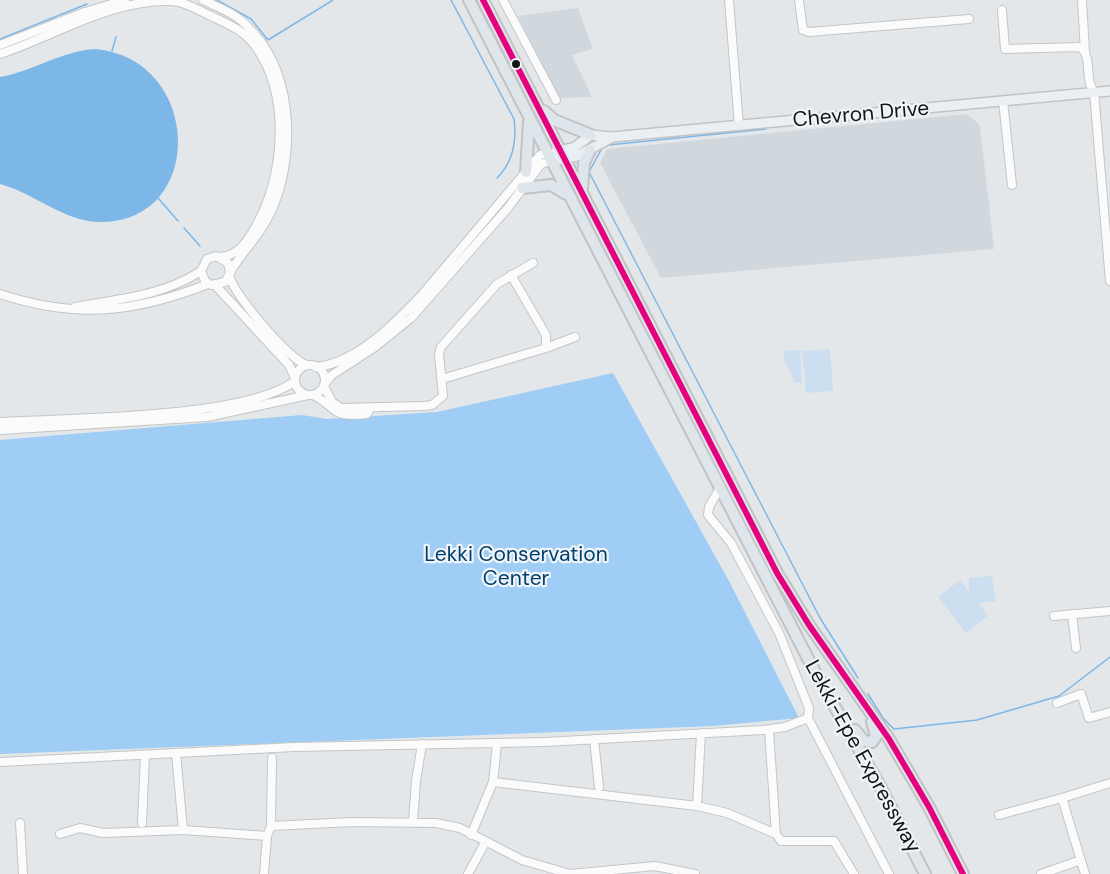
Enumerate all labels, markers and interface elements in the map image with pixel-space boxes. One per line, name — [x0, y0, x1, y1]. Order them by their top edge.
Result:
unlabelled marker — [510, 58, 522, 70]
street label: Chevron Drive — [792, 96, 930, 134]
park label: Lekki Conservation Center — [424, 542, 608, 592]
street label: Lekki-Epe Expressway — [799, 656, 925, 858]

